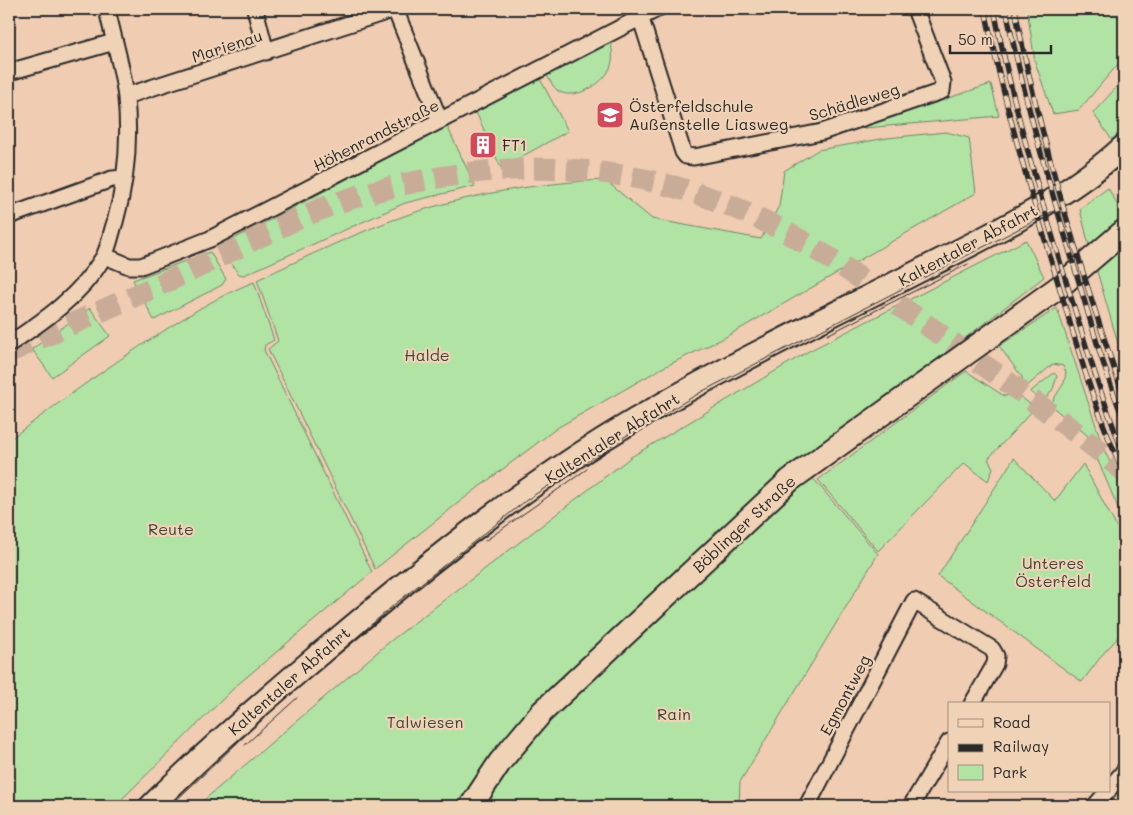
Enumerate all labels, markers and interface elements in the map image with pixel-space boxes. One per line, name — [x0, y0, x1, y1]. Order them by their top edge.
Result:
scale bar — [950, 22, 1052, 54]
street label: Marienau — [189, 24, 265, 67]
text: 50 m — [958, 29, 993, 49]
street label: Schädleweg — [806, 78, 901, 125]
street label: Höhenrandstraße — [309, 94, 442, 175]
place label: Österfeldschule Außenstelle Liasweg — [629, 95, 788, 134]
school or university icon: Österfeldschule Außenstelle Liasweg — [595, 100, 625, 130]
building icon: FT1 — [468, 130, 498, 160]
place label: FT1 — [502, 134, 527, 155]
street label: Kaltentaler Abfahrt — [894, 199, 1041, 290]
park label: Halde — [404, 344, 450, 365]
street label: Kaltentaler Abfahrt — [540, 388, 683, 488]
street label: Böblinger Straße — [688, 470, 800, 577]
park label: Reute — [148, 518, 194, 539]
park label: Unteres Österfeld — [1015, 552, 1091, 591]
street label: Kaltentaler Abfahrt — [223, 622, 354, 739]
street label: Egmontweg — [815, 651, 875, 739]
legend — [948, 702, 1110, 792]
park label: Rain — [657, 703, 691, 724]
park label: Talwiesen — [387, 711, 463, 732]
text: Road — [993, 712, 1030, 732]
text: Railway — [993, 736, 1049, 756]
text: Park — [993, 762, 1027, 782]

